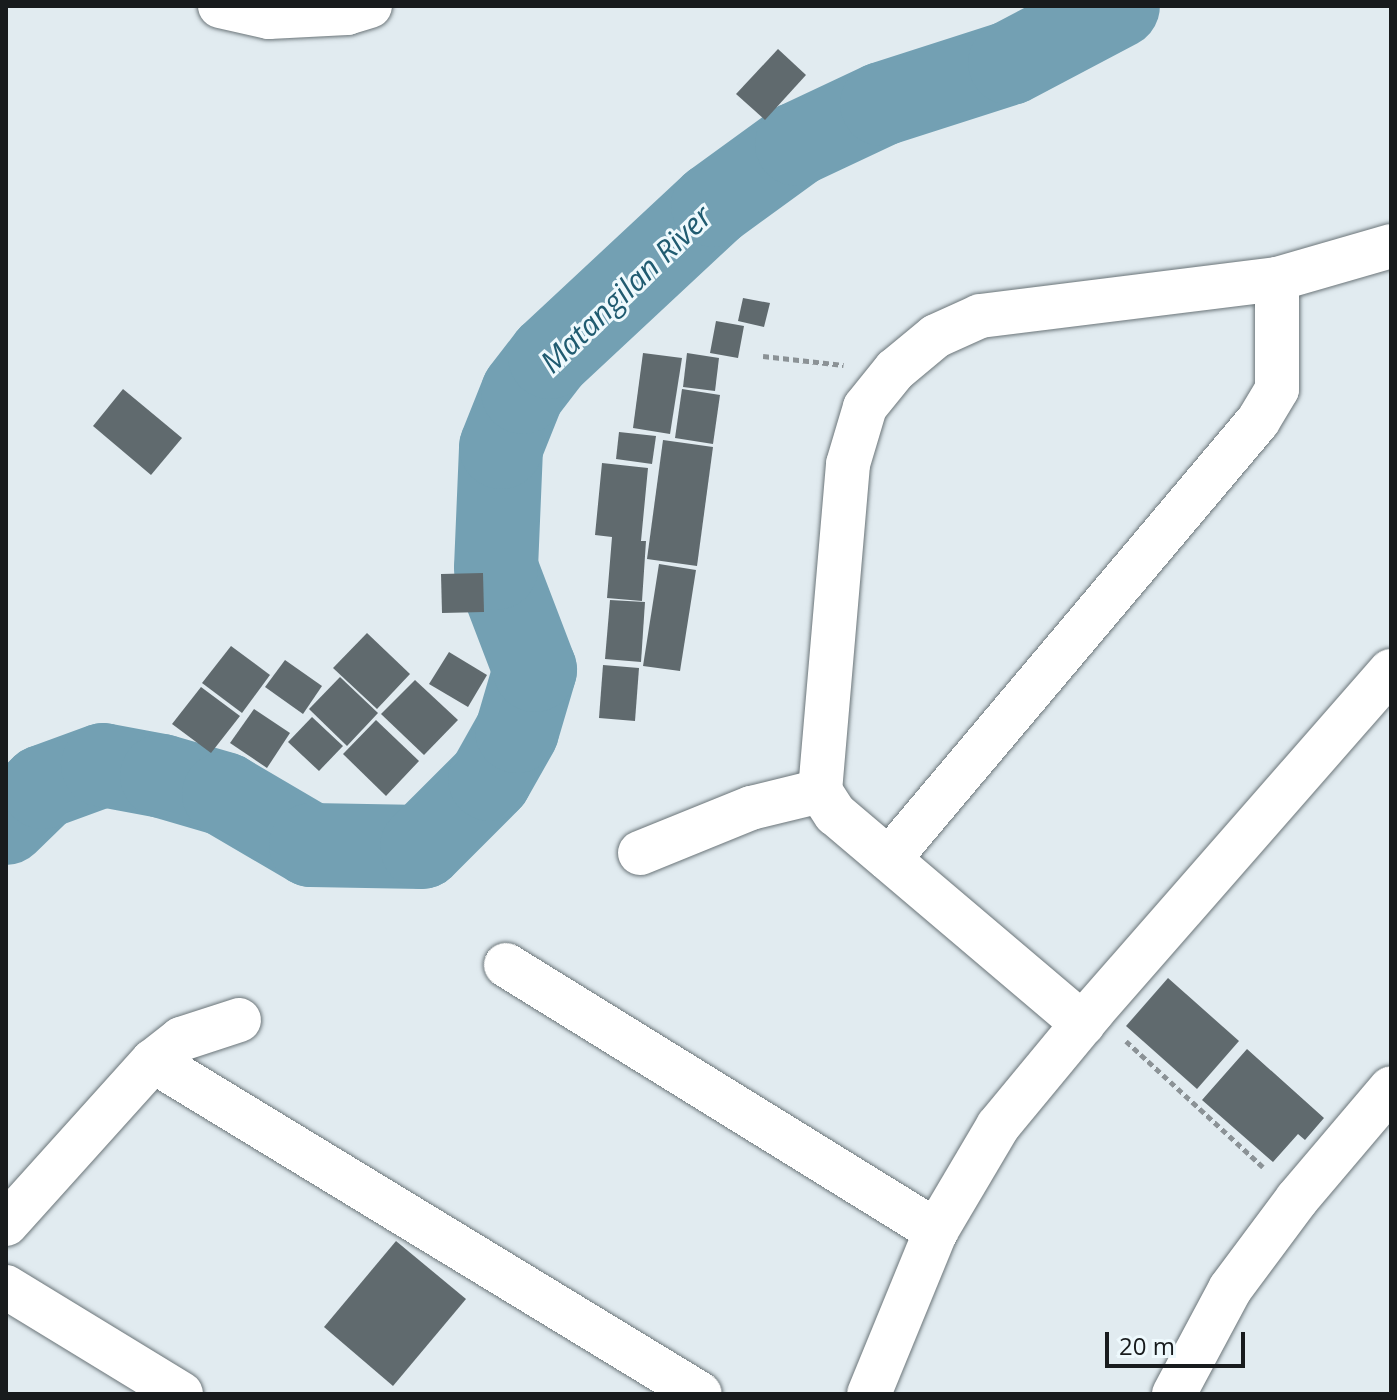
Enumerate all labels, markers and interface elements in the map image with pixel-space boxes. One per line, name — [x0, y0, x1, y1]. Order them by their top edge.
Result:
water label: Matangilan River — [533, 198, 719, 380]
scale bar — [1109, 1316, 1249, 1366]
text: 20 m — [1119, 1329, 1175, 1362]

